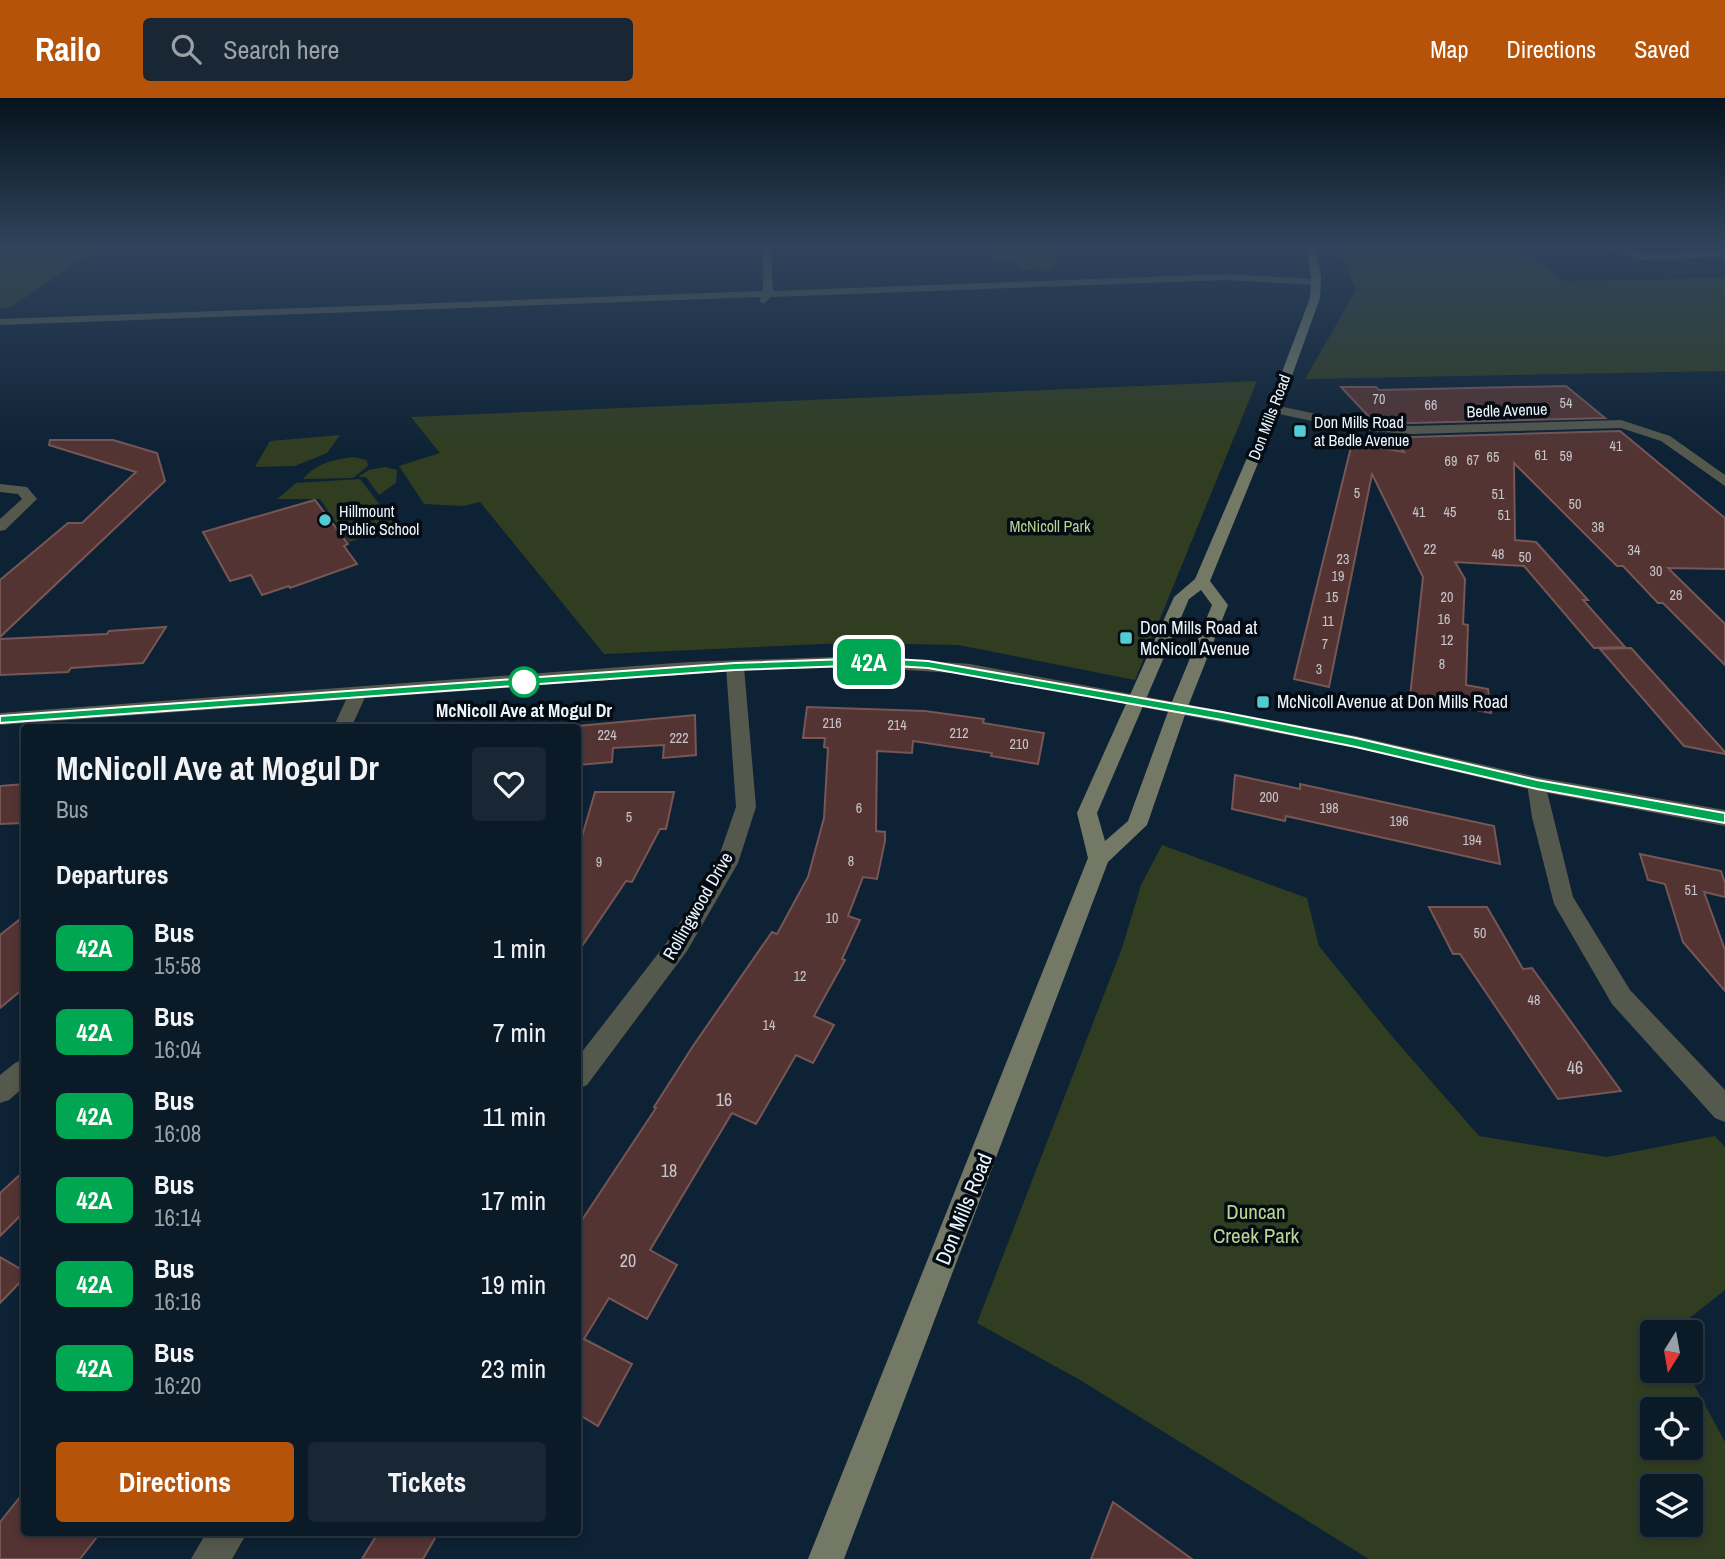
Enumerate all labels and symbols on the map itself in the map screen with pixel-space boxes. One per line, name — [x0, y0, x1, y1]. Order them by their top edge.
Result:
street label: Don Mills Road — [1243, 371, 1295, 463]
house number: 70 — [1373, 390, 1385, 408]
house number: 54 — [1560, 394, 1573, 412]
house number: 66 — [1425, 396, 1437, 414]
street label: Bedle Avenue — [1466, 398, 1548, 422]
place label: Don Mills Road at Bedle Avenue — [1314, 411, 1409, 451]
marker: Don Mills Road at Bedle Avenue — [1292, 423, 1308, 439]
house number: 41 — [1610, 437, 1623, 455]
house number: 61 — [1535, 446, 1548, 464]
house number: 59 — [1560, 447, 1572, 465]
house number: 65 — [1487, 448, 1499, 466]
house number: 67 — [1467, 451, 1479, 469]
house number: 69 — [1445, 452, 1457, 470]
house number: 5 — [1354, 484, 1360, 502]
house number: 51 — [1492, 485, 1505, 503]
house number: 50 — [1569, 495, 1581, 513]
place label: Hillmount Public School — [339, 500, 419, 540]
house number: 41 — [1413, 503, 1426, 521]
house number: 45 — [1444, 503, 1456, 521]
house number: 51 — [1498, 506, 1511, 524]
marker: Hillmount Public School — [317, 512, 333, 528]
park label: McNicoll Park — [1010, 515, 1091, 537]
house number: 38 — [1592, 518, 1604, 536]
house number: 22 — [1424, 540, 1436, 558]
house number: 34 — [1628, 541, 1641, 559]
house number: 48 — [1492, 545, 1504, 563]
house number: 50 — [1519, 548, 1531, 566]
house number: 23 — [1337, 550, 1349, 568]
house number: 30 — [1650, 562, 1662, 580]
house number: 19 — [1332, 567, 1344, 585]
house number: 26 — [1670, 586, 1682, 604]
house number: 15 — [1326, 588, 1338, 606]
house number: 20 — [1441, 588, 1453, 606]
house number: 16 — [1438, 610, 1450, 628]
house number: 11 — [1322, 612, 1335, 630]
place label: Don Mills Road at McNicoll Avenue — [1140, 615, 1257, 661]
marker: Don Mills Road at McNicoll Avenue — [1118, 630, 1134, 646]
house number: 12 — [1441, 631, 1453, 649]
house number: 7 — [1322, 635, 1328, 653]
line badge: 42A — [829, 639, 909, 685]
house number: 8 — [1439, 655, 1445, 673]
house number: 3 — [1316, 660, 1322, 678]
marker: McNicoll Ave at Mogul Dr — [509, 667, 539, 697]
place label: McNicoll Avenue at Don Mills Road — [1277, 689, 1508, 714]
marker: McNicoll Avenue at Don Mills Road — [1255, 694, 1271, 710]
place label: McNicoll Ave at Mogul Dr — [436, 698, 612, 723]
house number: 216 — [822, 714, 842, 732]
house number: 214 — [887, 716, 907, 734]
house number: 212 — [949, 724, 969, 742]
house number: 224 — [597, 726, 617, 744]
house number: 222 — [669, 729, 689, 747]
house number: 210 — [1009, 735, 1029, 753]
house number: 200 — [1259, 788, 1279, 806]
house number: 6 — [856, 799, 862, 817]
house number: 198 — [1319, 799, 1339, 817]
house number: 5 — [626, 808, 632, 826]
house number: 196 — [1389, 812, 1409, 830]
house number: 194 — [1462, 831, 1482, 849]
street label: Rollingwood Drive — [657, 847, 739, 964]
house number: 8 — [848, 852, 854, 870]
house number: 9 — [596, 853, 602, 871]
house number: 51 — [1685, 881, 1698, 899]
house number: 10 — [826, 909, 838, 927]
house number: 50 — [1474, 924, 1486, 942]
house number: 12 — [794, 967, 806, 985]
house number: 48 — [1528, 991, 1540, 1009]
house number: 14 — [763, 1016, 776, 1034]
house number: 46 — [1567, 1055, 1583, 1080]
house number: 16 — [716, 1087, 732, 1112]
street label: Don Mills Road — [928, 1149, 999, 1269]
house number: 18 — [661, 1158, 677, 1183]
park label: Duncan Creek Park — [1213, 1197, 1299, 1250]
house number: 20 — [620, 1248, 636, 1273]
north arrow — [1640, 1320, 1703, 1382]

